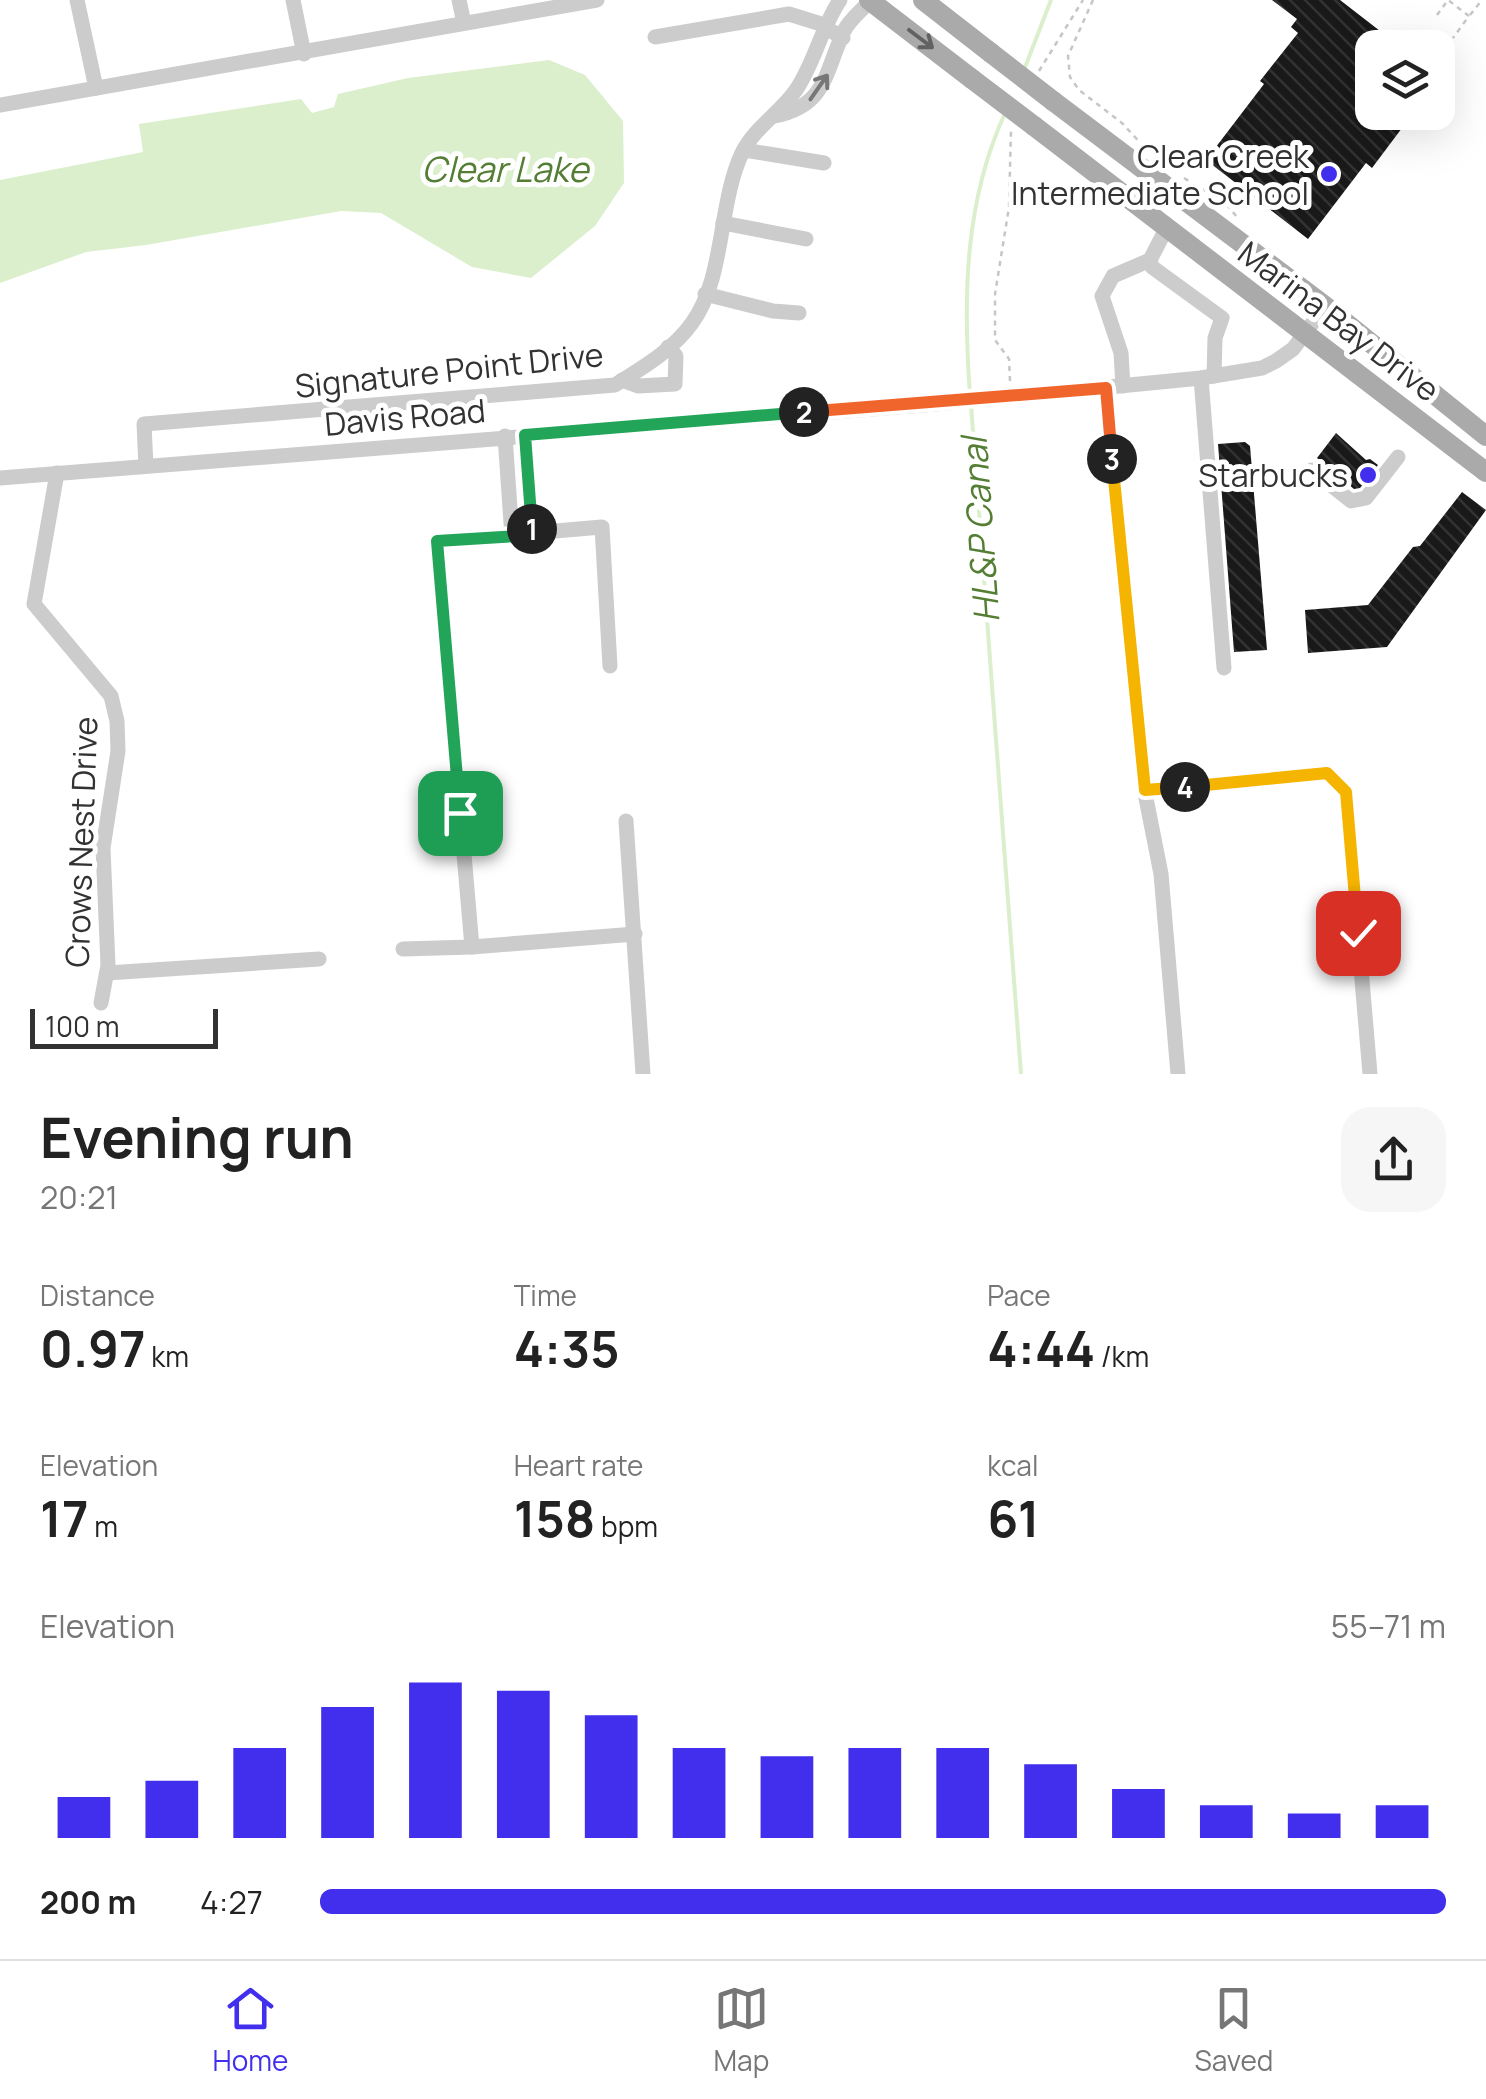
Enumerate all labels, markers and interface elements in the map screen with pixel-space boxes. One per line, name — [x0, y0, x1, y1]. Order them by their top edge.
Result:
one-way arrow — [907, 29, 934, 50]
map controls — [1355, 30, 1455, 130]
button: layers — [1355, 30, 1455, 130]
one-way arrow — [808, 74, 829, 102]
place label: Clear Creek Intermediate School — [1011, 134, 1310, 215]
water label: Clear Lake — [421, 145, 591, 193]
marker: Clear Creek Intermediate School — [1318, 163, 1340, 185]
street label: Marina Bay Drive — [1229, 231, 1449, 411]
street label: Signature Point Drive — [293, 332, 605, 408]
pin: 2 — [779, 387, 829, 437]
street label: Davis Road — [323, 388, 487, 446]
text: 2 — [796, 393, 812, 431]
water label: HL&P Canal — [949, 432, 1010, 624]
pin: 3 — [1087, 434, 1137, 484]
text: 3 — [1104, 440, 1120, 478]
place label: Starbucks — [1198, 453, 1348, 497]
marker: Starbucks — [1357, 464, 1379, 486]
pin: 1 — [507, 504, 557, 554]
text: 1 — [526, 510, 538, 548]
street label: Crows Nest Drive — [55, 716, 107, 968]
pin: 4 — [1160, 762, 1210, 812]
text: 4 — [1176, 768, 1194, 806]
pin — [418, 771, 503, 856]
icon: arrive — [433, 786, 488, 841]
pin — [1316, 891, 1401, 976]
icon: check — [1331, 906, 1386, 961]
scale bar — [30, 1004, 218, 1048]
text: 100 m — [45, 1007, 119, 1045]
text: Evening run — [40, 1099, 354, 1175]
button: share — [1341, 1107, 1446, 1212]
text: 20:21 — [40, 1175, 118, 1219]
text: Distance — [40, 1276, 155, 1314]
text: Time — [514, 1276, 577, 1314]
text: Pace — [987, 1276, 1051, 1314]
text: 0.97 — [40, 1314, 146, 1382]
text: 4:35 — [514, 1314, 620, 1382]
text: 4:44 — [987, 1314, 1095, 1382]
text: km — [146, 1337, 189, 1375]
text: /km — [1095, 1337, 1149, 1375]
text: Elevation — [40, 1446, 158, 1484]
text: Heart rate — [514, 1446, 643, 1484]
text: kcal — [987, 1446, 1038, 1484]
text: 17 — [40, 1484, 89, 1552]
text: 158 — [514, 1484, 595, 1552]
text: 61 — [987, 1484, 1040, 1552]
text: m — [89, 1507, 118, 1545]
text: bpm — [595, 1507, 658, 1545]
text: Elevation — [40, 1604, 175, 1648]
text: 55–71 m — [1331, 1604, 1446, 1648]
text: 200 m — [40, 1880, 136, 1924]
text: 4:27 — [200, 1880, 263, 1924]
tab: Home — [213, 1981, 288, 2079]
tab: Map — [714, 1981, 769, 2079]
tab: Saved — [1194, 1981, 1273, 2079]

